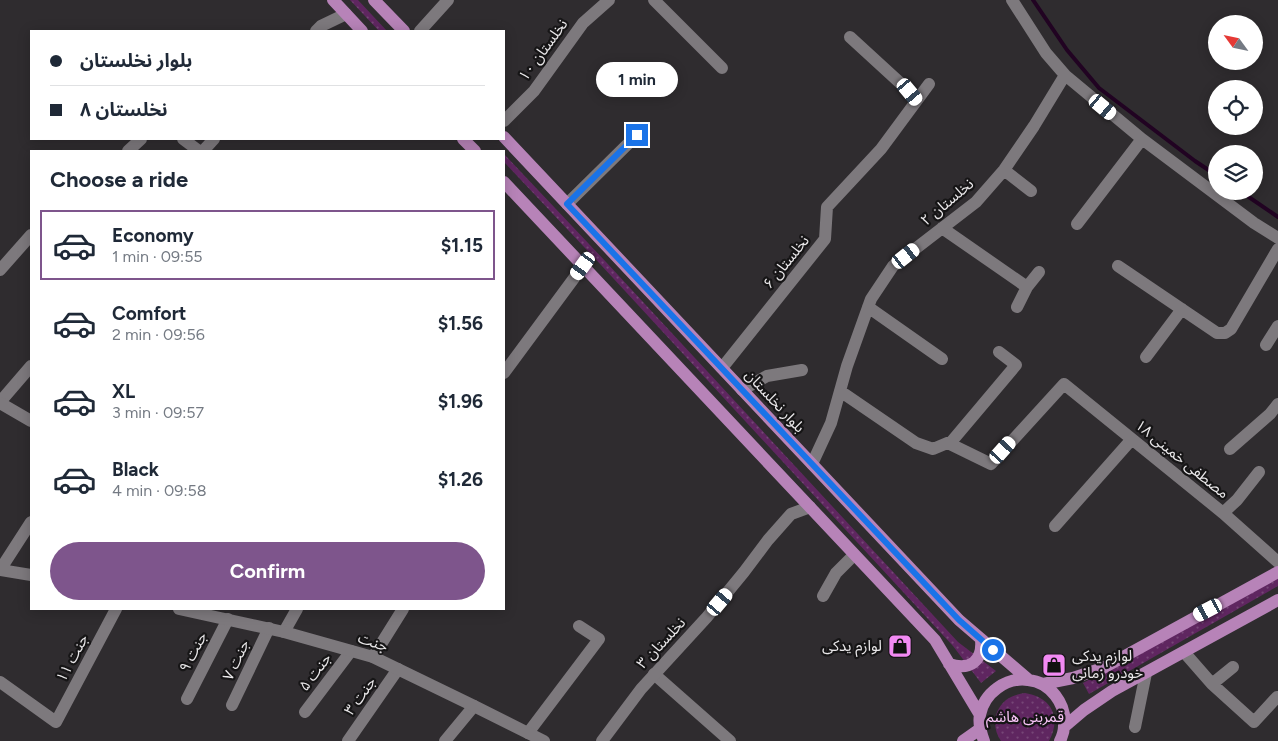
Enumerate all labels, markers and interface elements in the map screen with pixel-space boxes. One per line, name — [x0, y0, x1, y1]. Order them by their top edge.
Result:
north arrow — [1208, 15, 1262, 70]
map controls — [1208, 15, 1263, 200]
street label: نخلستان ۱۰ — [515, 16, 571, 84]
text: بلوار نخلستان — [80, 49, 192, 72]
callout: 1 min — [596, 62, 678, 98]
text: 1 min — [618, 70, 656, 89]
car — [894, 76, 925, 108]
button: locate — [1208, 80, 1263, 135]
car — [1086, 92, 1119, 122]
text: نخلستان ۸ — [80, 98, 168, 121]
route end — [626, 124, 648, 146]
button: layers — [1208, 145, 1263, 200]
text: Choose a ride — [50, 166, 188, 193]
street label: نخلستان ۲ — [917, 175, 977, 229]
icon: car — [52, 223, 97, 268]
text: Economy — [112, 224, 194, 247]
street label: نخلستان ۶ — [759, 232, 813, 292]
text: $1.15 — [441, 234, 483, 257]
car — [889, 241, 922, 271]
text: 1 min · 09:55 — [112, 247, 203, 266]
car — [568, 249, 597, 283]
icon: car — [52, 301, 97, 346]
text: Comfort — [112, 302, 187, 325]
text: $1.56 — [438, 312, 483, 335]
text: 2 min · 09:56 — [112, 325, 205, 344]
street label: بلوار نخلستان — [741, 366, 809, 436]
icon: car — [52, 379, 97, 424]
text: XL — [112, 380, 135, 403]
text: $1.96 — [438, 390, 483, 413]
text: 3 min · 09:57 — [112, 403, 204, 422]
street label: مصطفی خمینی ۱۸ — [1132, 416, 1232, 502]
car — [987, 434, 1018, 466]
icon: car — [52, 457, 97, 502]
text: Black — [112, 458, 159, 481]
text: $1.26 — [438, 468, 483, 491]
text: 4 min · 09:58 — [112, 481, 207, 500]
button: Confirm — [50, 542, 485, 600]
car — [704, 586, 735, 618]
car — [1191, 596, 1224, 624]
street label: نخلستان ۳ — [633, 614, 689, 672]
street label: جنت ۹ — [175, 629, 211, 675]
street label: جنت — [356, 629, 390, 656]
street label: جنت ۱۱ — [52, 631, 92, 685]
shop icon: لوازم یدکی — [887, 633, 913, 659]
street label: جنت ۷ — [219, 637, 253, 683]
place label: لوازم یدکی — [822, 637, 882, 657]
route start — [982, 639, 1004, 661]
place label: لوازم یدکی خودرو زمانی — [1072, 647, 1143, 682]
street label: جنت ۵ — [295, 649, 335, 694]
shop icon: لوازم یدکی خودرو زمانی — [1041, 652, 1067, 678]
street label: جنت ۳ — [340, 673, 380, 719]
park label: قمربنی هاشم — [986, 708, 1064, 728]

